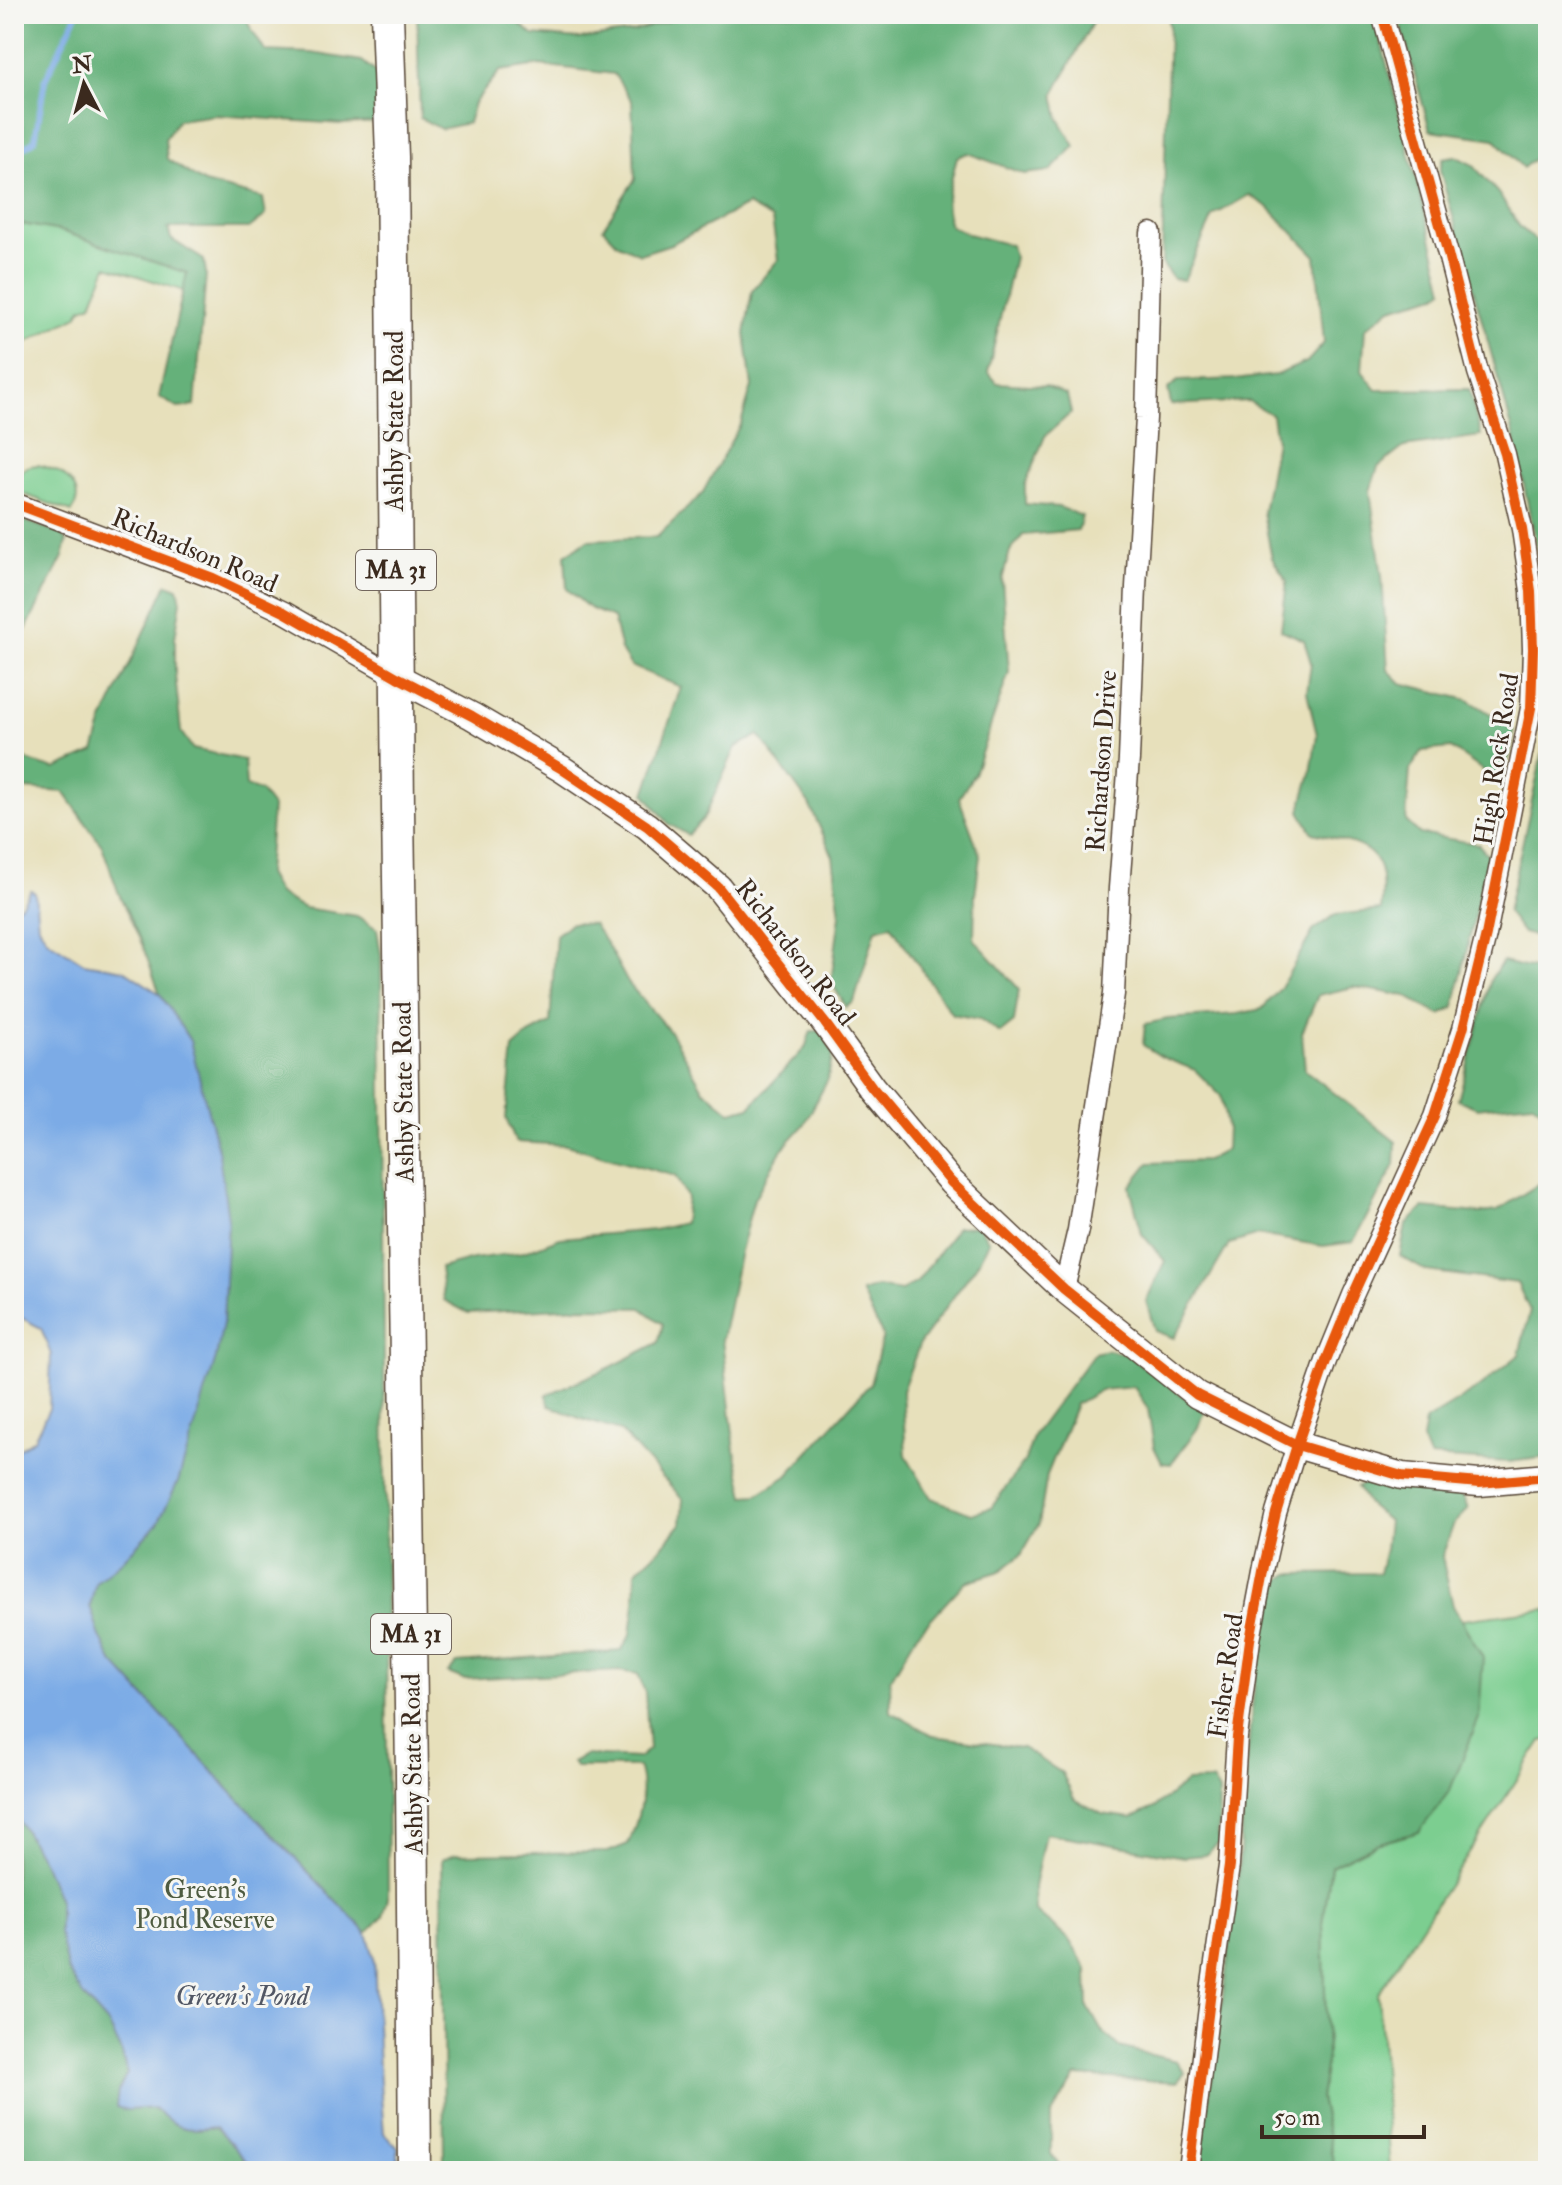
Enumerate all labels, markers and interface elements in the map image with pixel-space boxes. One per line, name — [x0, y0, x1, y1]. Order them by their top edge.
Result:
north arrow — [44, 44, 124, 124]
text: N — [70, 50, 94, 80]
street label: Ashby State Road — [379, 330, 411, 513]
street label: Richardson Road — [107, 502, 283, 600]
road number: MA 31 — [356, 550, 436, 590]
street label: Richardson Drive — [1080, 669, 1124, 853]
street label: High Rock Road — [1468, 671, 1526, 847]
street label: Richardson Road — [728, 873, 862, 1032]
street label: Ashby State Road — [386, 1001, 422, 1184]
street label: Fisher Road — [1201, 1611, 1251, 1741]
road number: MA 31 — [371, 1614, 451, 1654]
street label: Ashby State Road — [395, 1673, 431, 1856]
park label: Green's Pond Reserve — [135, 1874, 275, 1936]
water label: Green's Pond — [175, 1979, 311, 2014]
scale bar — [1262, 2089, 1424, 2139]
text: 50 m — [1274, 2102, 1321, 2133]

